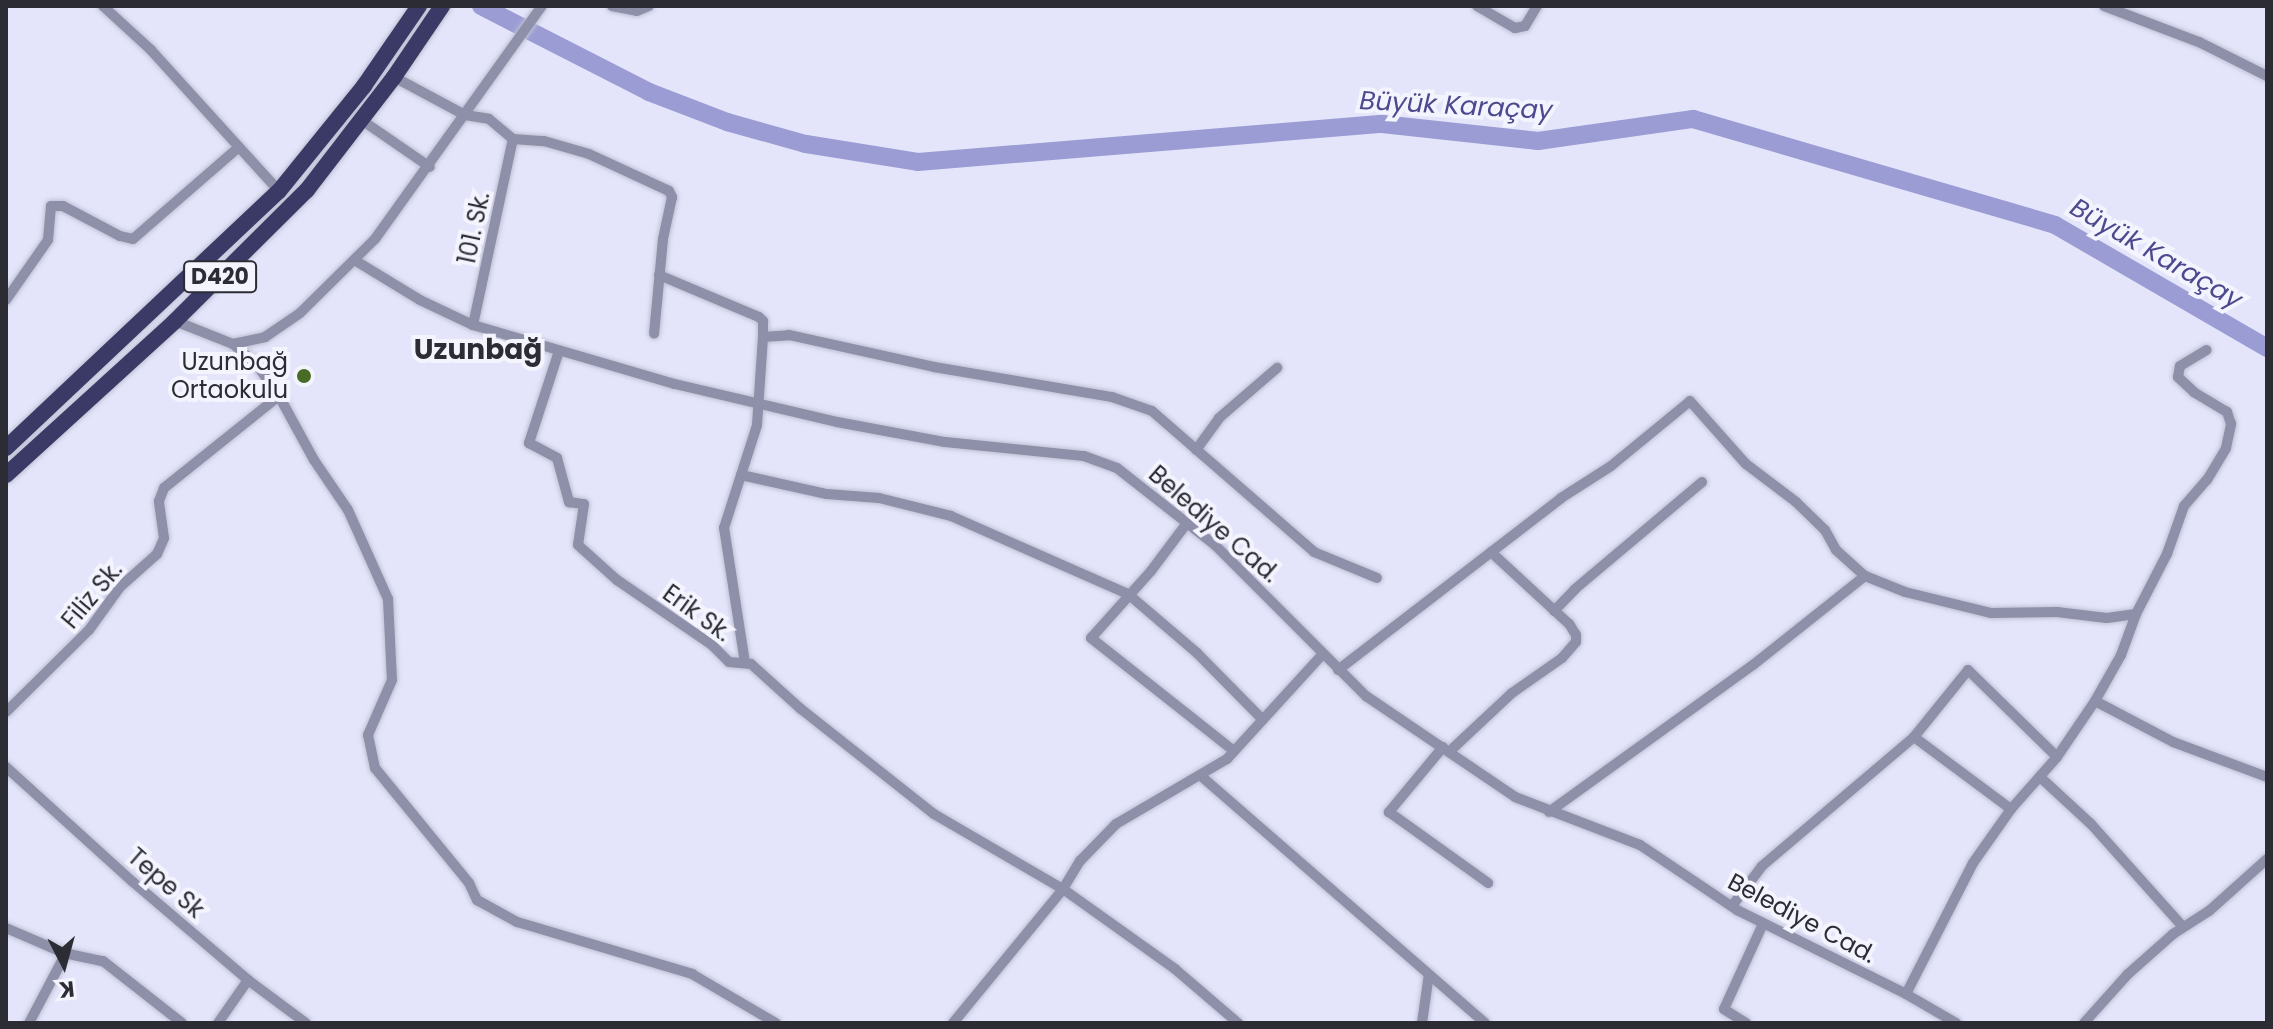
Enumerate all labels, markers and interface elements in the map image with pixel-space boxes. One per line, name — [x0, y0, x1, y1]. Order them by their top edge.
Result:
water label: Büyük Karaçay — [1359, 85, 1553, 127]
street label: 101. Sk. — [452, 189, 496, 267]
water label: Büyük Karaçay — [2064, 192, 2248, 316]
road number: D420 — [182, 259, 258, 295]
district label: Uzunbağ — [414, 333, 542, 367]
place label: Uzunbağ Ortaokulu — [171, 348, 288, 404]
marker: Uzunbağ Ortaokulu — [295, 367, 313, 385]
street label: Belediye Cad. — [1143, 460, 1285, 588]
street label: Filiz Sk. — [56, 556, 128, 634]
street label: Erik Sk. — [657, 579, 737, 647]
street label: Tepe Sk — [122, 842, 210, 924]
street label: Belediye Cad. — [1723, 867, 1881, 969]
north arrow — [24, 925, 104, 1005]
text: K — [57, 973, 76, 1006]

